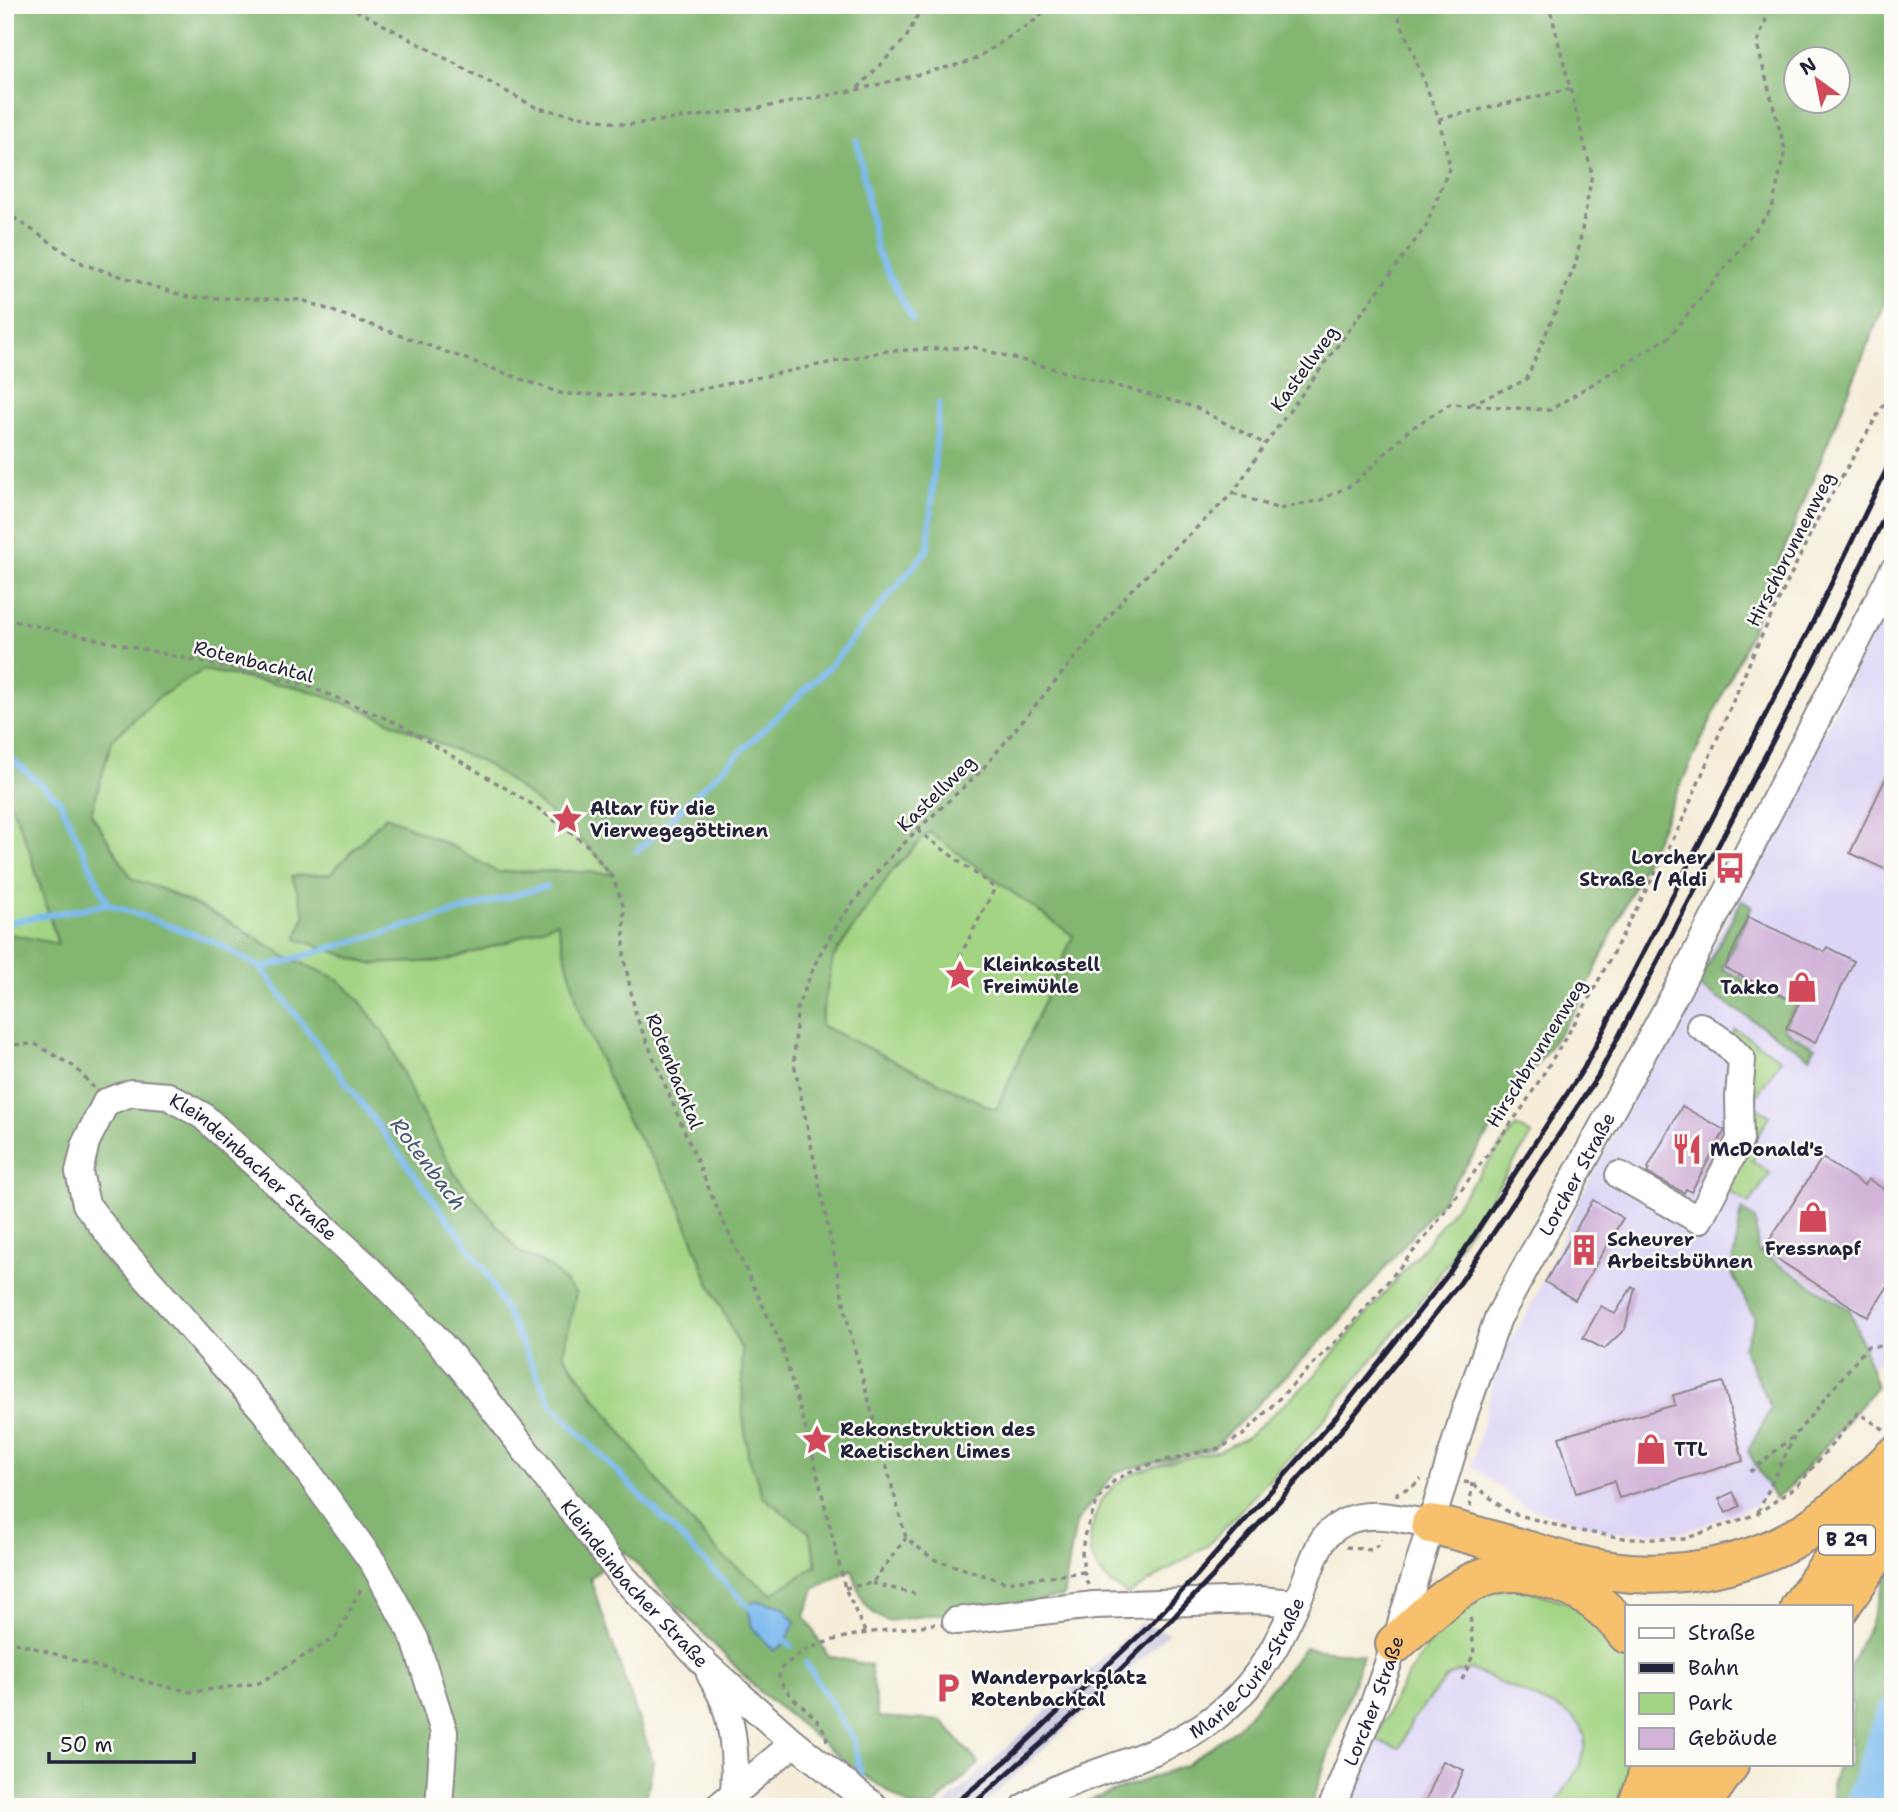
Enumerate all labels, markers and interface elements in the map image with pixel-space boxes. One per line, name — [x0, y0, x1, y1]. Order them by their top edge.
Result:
north arrow — [1783, 46, 1853, 116]
text: N — [1795, 52, 1821, 81]
street label: Kastellweg — [1265, 320, 1344, 416]
street label: Hirschbrunnenweg — [1741, 467, 1840, 631]
street label: Rotenbachtal — [191, 634, 317, 689]
street label: Kastellweg — [892, 749, 981, 837]
place label: Altar für die Vierwegegöttinen — [590, 796, 768, 843]
place icon: Altar für die Vierwegegöttinen — [550, 802, 584, 836]
place label: Lorcher Straße / Aldi — [1579, 845, 1707, 892]
bus stop icon: Lorcher Straße / Aldi — [1713, 851, 1747, 885]
place label: Kleinkastell Freimühle — [983, 952, 1100, 999]
place icon: Kleinkastell Freimühle — [943, 958, 977, 992]
shop icon: Takko — [1785, 970, 1819, 1004]
street label: Hirschbrunnenweg — [1481, 974, 1592, 1132]
place label: Takko — [1720, 975, 1779, 1000]
street label: Rotenbachtal — [640, 1010, 709, 1133]
street label: Kleindeinbacher Straße — [165, 1088, 343, 1246]
street label: Lorcher Straße — [1533, 1108, 1621, 1240]
water label: Rotenbach — [384, 1112, 472, 1216]
restaurant icon: McDonald's — [1670, 1132, 1704, 1166]
place label: McDonald's — [1710, 1137, 1823, 1162]
shop icon: Fressnapf — [1796, 1200, 1830, 1234]
place label: Scheurer Arbeitsbühnen — [1607, 1227, 1753, 1274]
building icon: Scheurer Arbeitsbühnen — [1567, 1233, 1601, 1267]
place label: Fressnapf — [1765, 1236, 1861, 1261]
place label: Rekonstruktion des Raetischen Limes — [840, 1417, 1036, 1464]
place icon: Rekonstruktion des Raetischen Limes — [800, 1423, 834, 1457]
shop icon: TTL — [1634, 1432, 1668, 1466]
place label: TTL — [1674, 1437, 1707, 1462]
street label: Kleindeinbacher Straße — [555, 1495, 714, 1673]
road number: B 29 — [1819, 1526, 1875, 1554]
street label: Marie-Curie-Straße — [1185, 1593, 1310, 1744]
legend — [1625, 1605, 1853, 1766]
text: Straße — [1688, 1619, 1756, 1647]
street label: Lorcher Straße — [1338, 1633, 1410, 1770]
text: Bahn — [1688, 1654, 1739, 1682]
place label: Wanderparkplatz Rotenbachtal — [971, 1665, 1147, 1712]
parking icon: Wanderparkplatz Rotenbachtal — [931, 1671, 965, 1705]
text: Park — [1688, 1689, 1733, 1717]
scale bar — [49, 1721, 194, 1765]
text: Gebäude — [1688, 1724, 1778, 1752]
text: 50 m — [60, 1731, 113, 1759]

